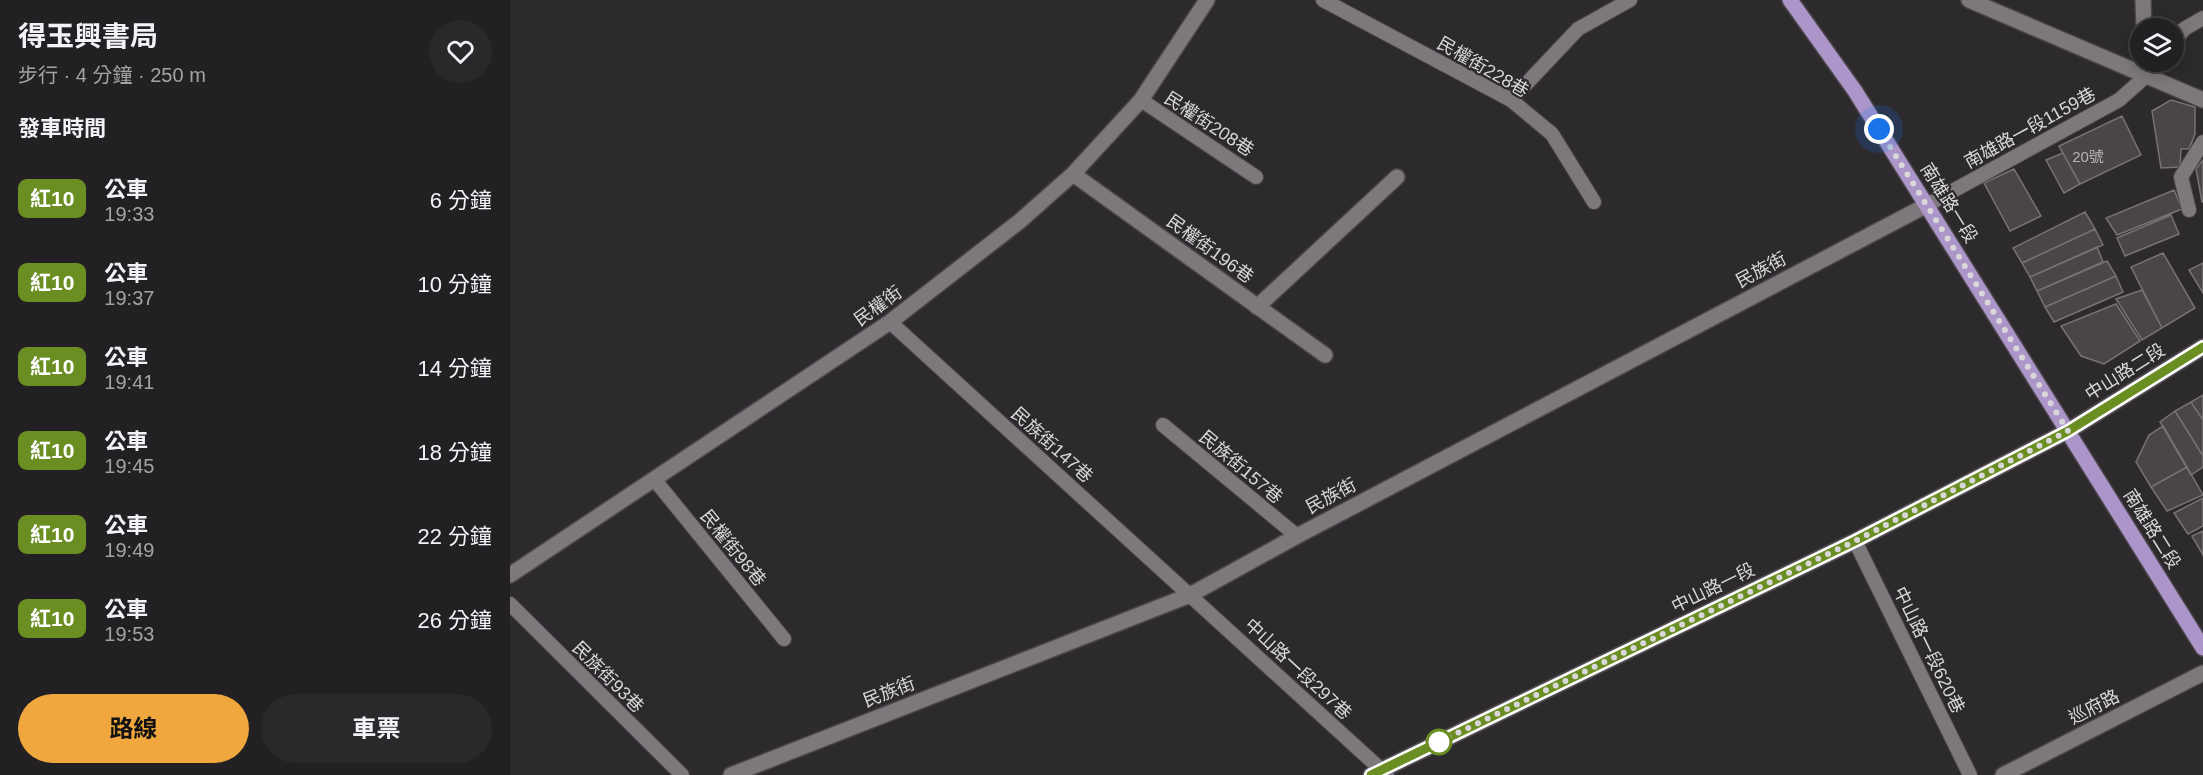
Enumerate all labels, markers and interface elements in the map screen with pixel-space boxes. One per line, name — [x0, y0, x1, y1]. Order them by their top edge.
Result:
map controls — [2130, 18, 2184, 72]
button: layers — [2130, 18, 2184, 72]
button: heart — [429, 20, 492, 83]
text: 得玉興書局 — [18, 21, 158, 52]
street label: 民權街228巷 — [1434, 33, 1532, 101]
text: 步行 · 4 分鐘 · 250 m — [18, 64, 206, 86]
street label: 南雄路一段1159巷 — [1961, 84, 2099, 172]
street label: 民權街208巷 — [1161, 88, 1257, 160]
your location — [1864, 114, 1894, 144]
text: 發車時間 — [18, 116, 106, 141]
house number: 20號 — [2072, 148, 2104, 165]
street label: 南雄路一段 — [1917, 160, 1981, 246]
text: 公車 — [104, 177, 148, 202]
text: 紅10 — [30, 187, 74, 210]
text: 6 分鐘 — [430, 188, 492, 213]
text: 19:33 — [104, 203, 154, 225]
street label: 民權街196巷 — [1163, 211, 1257, 287]
street label: 民族街 — [1732, 248, 1790, 292]
text: 公車 — [104, 261, 148, 286]
text: 紅10 — [30, 271, 74, 294]
text: 10 分鐘 — [417, 272, 492, 297]
street label: 民權街 — [850, 282, 906, 330]
text: 19:37 — [104, 287, 154, 309]
street label: 中山路二段 — [2082, 340, 2168, 404]
text: 公車 — [104, 345, 148, 370]
text: 紅10 — [30, 355, 74, 378]
text: 14 分鐘 — [417, 356, 492, 381]
text: 19:41 — [104, 371, 154, 393]
street label: 民族街147巷 — [1007, 403, 1097, 487]
street label: 民族街157巷 — [1195, 427, 1287, 507]
text: 公車 — [104, 429, 148, 454]
text: 紅10 — [30, 439, 74, 462]
text: 18 分鐘 — [417, 440, 492, 465]
text: 19:45 — [104, 455, 154, 477]
street label: 民族街 — [1302, 474, 1360, 518]
street label: 南雄路二段 — [2120, 486, 2184, 572]
street label: 民權街98巷 — [696, 506, 770, 590]
text: 公車 — [104, 513, 148, 538]
text: 紅10 — [30, 523, 74, 546]
text: 22 分鐘 — [417, 524, 492, 549]
text: 19:49 — [104, 539, 154, 561]
street label: 中山路一段 — [1668, 559, 1758, 617]
street label: 中山路一段620巷 — [1890, 584, 1968, 716]
text: 公車 — [104, 597, 148, 622]
text: 紅10 — [30, 607, 74, 630]
text: 26 分鐘 — [417, 608, 492, 633]
street label: 中山路一段297巷 — [1241, 615, 1355, 723]
text: 19:53 — [104, 623, 154, 645]
street label: 民族街93巷 — [568, 637, 648, 717]
street label: 民族街 — [860, 673, 918, 711]
street label: 巡府路 — [2065, 686, 2123, 728]
button: 路線 — [18, 694, 249, 763]
button: 車票 — [261, 694, 492, 763]
unlabelled marker — [1426, 729, 1452, 755]

